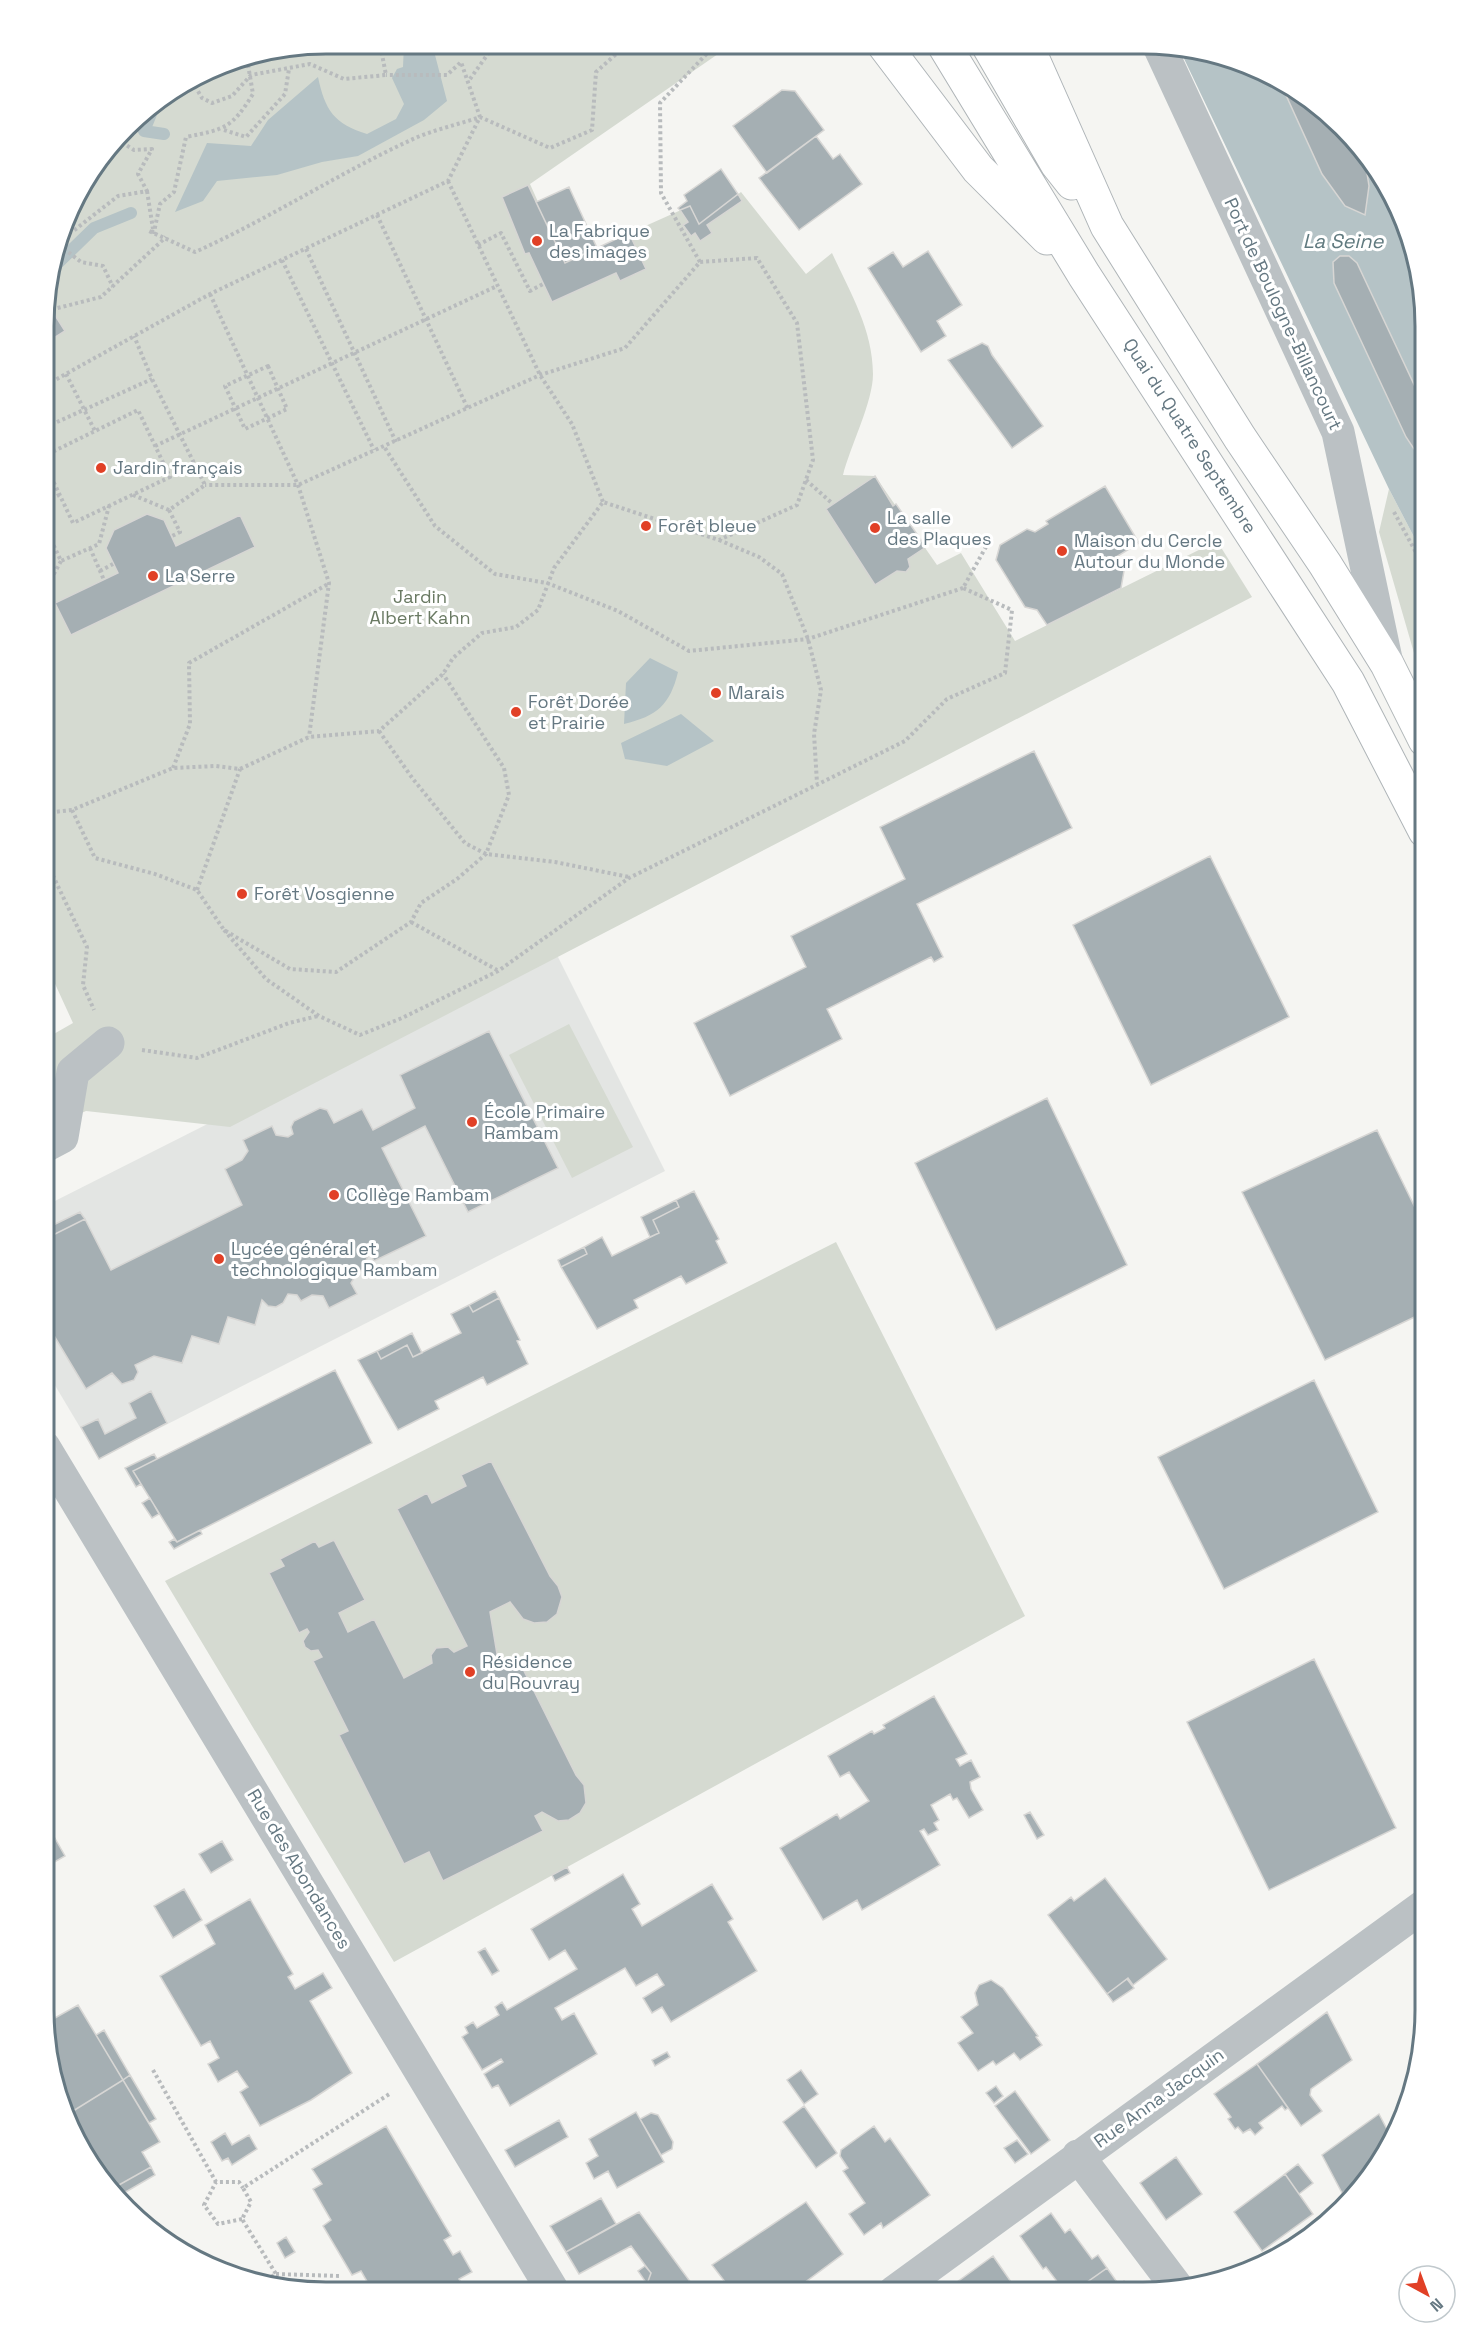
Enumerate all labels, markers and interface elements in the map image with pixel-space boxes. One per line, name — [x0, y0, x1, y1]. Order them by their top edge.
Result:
street label: Port de Boulogne-Billancourt — [1219, 194, 1347, 434]
place label: La Fabrique des images — [549, 219, 650, 263]
water label: La Seine — [1303, 228, 1384, 254]
marker: La Fabrique des images — [530, 234, 544, 248]
street label: Quai du Quatre Septembre — [1119, 334, 1262, 538]
place label: Jardin français — [113, 456, 243, 479]
marker: Jardin français — [94, 461, 108, 475]
place label: La salle des Plaques — [887, 506, 991, 550]
place label: Forêt bleue — [658, 514, 757, 537]
marker: Forêt bleue — [639, 519, 653, 533]
marker: La salle des Plaques — [868, 521, 882, 535]
place label: Maison du Cercle Autour du Monde — [1074, 529, 1225, 573]
marker: Maison du Cercle Autour du Monde — [1055, 544, 1069, 558]
place label: La Serre — [165, 564, 235, 587]
marker: La Serre — [146, 569, 160, 583]
park label: Jardin Albert Kahn — [369, 585, 471, 629]
place label: Marais — [728, 681, 785, 704]
marker: Marais — [709, 686, 723, 700]
place label: Forêt Dorée et Prairie — [528, 690, 629, 734]
marker: Forêt Dorée et Prairie — [509, 705, 523, 719]
place label: Forêt Vosgienne — [254, 882, 395, 905]
marker: Forêt Vosgienne — [235, 887, 249, 901]
place label: École Primaire Rambam — [484, 1100, 605, 1144]
marker: École Primaire Rambam — [465, 1115, 479, 1129]
place label: Collège Rambam — [346, 1183, 490, 1206]
marker: Collège Rambam — [327, 1188, 341, 1202]
place label: Lycée général et technologique Rambam — [231, 1237, 438, 1281]
marker: Lycée général et technologique Rambam — [212, 1252, 226, 1266]
place label: Résidence du Rouvray — [482, 1650, 580, 1694]
marker: Résidence du Rouvray — [463, 1665, 477, 1679]
street label: Rue des Abondances — [243, 1784, 356, 1953]
street label: Rue Anna Jacquin — [1089, 2043, 1228, 2152]
north arrow — [1397, 2264, 1457, 2324]
text: N — [1426, 2293, 1447, 2316]

